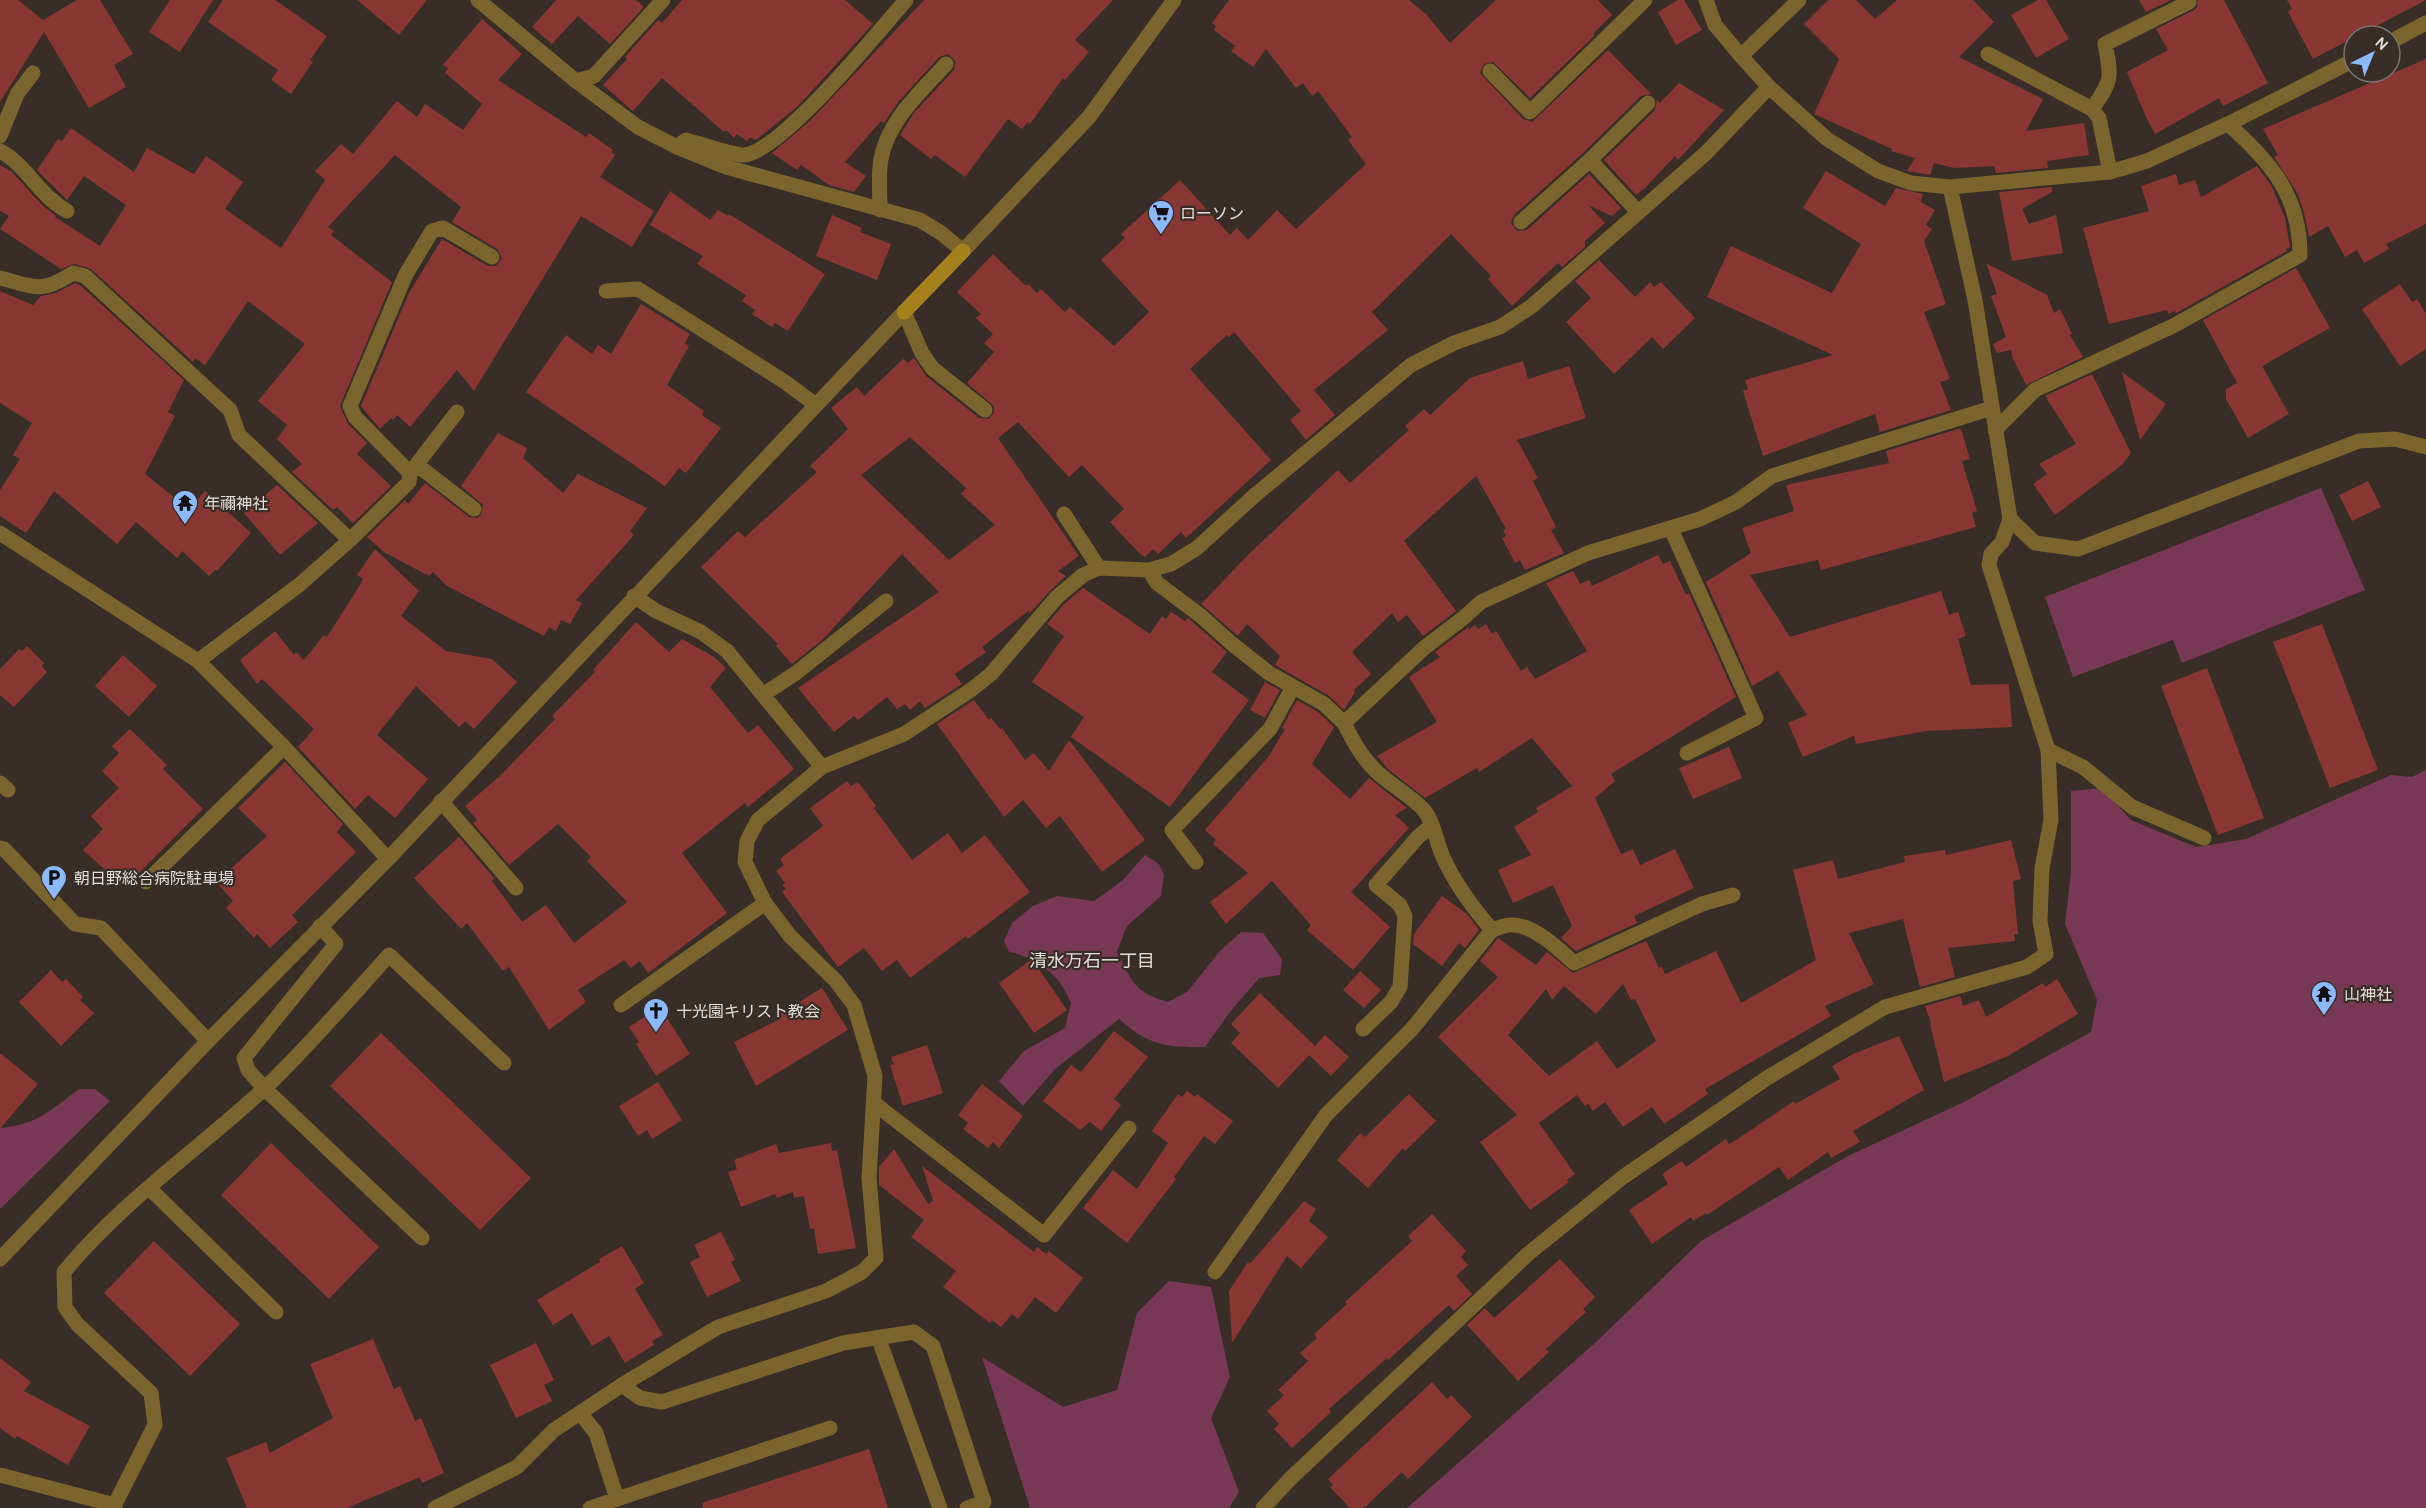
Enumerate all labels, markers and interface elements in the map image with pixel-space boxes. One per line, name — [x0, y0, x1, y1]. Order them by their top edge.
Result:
north arrow — [2342, 24, 2402, 84]
text: N — [2371, 33, 2393, 54]
supermarket icon: ローソン — [1146, 198, 1176, 236]
place label: ローソン — [1180, 204, 1244, 223]
temple icon: 年禰神社 — [170, 488, 200, 526]
place label: 年禰神社 — [204, 494, 268, 513]
parking icon: 朝日野総合病院駐車場 — [39, 863, 69, 901]
place label: 朝日野総合病院駐車場 — [74, 869, 234, 888]
district label: 清水万石一丁目 — [1029, 950, 1155, 972]
temple icon: 山神社 — [2309, 979, 2339, 1017]
place label: 山神社 — [2344, 985, 2392, 1004]
church icon: 十光園キリスト教会 — [641, 996, 671, 1034]
place label: 十光園キリスト教会 — [676, 1002, 820, 1021]

